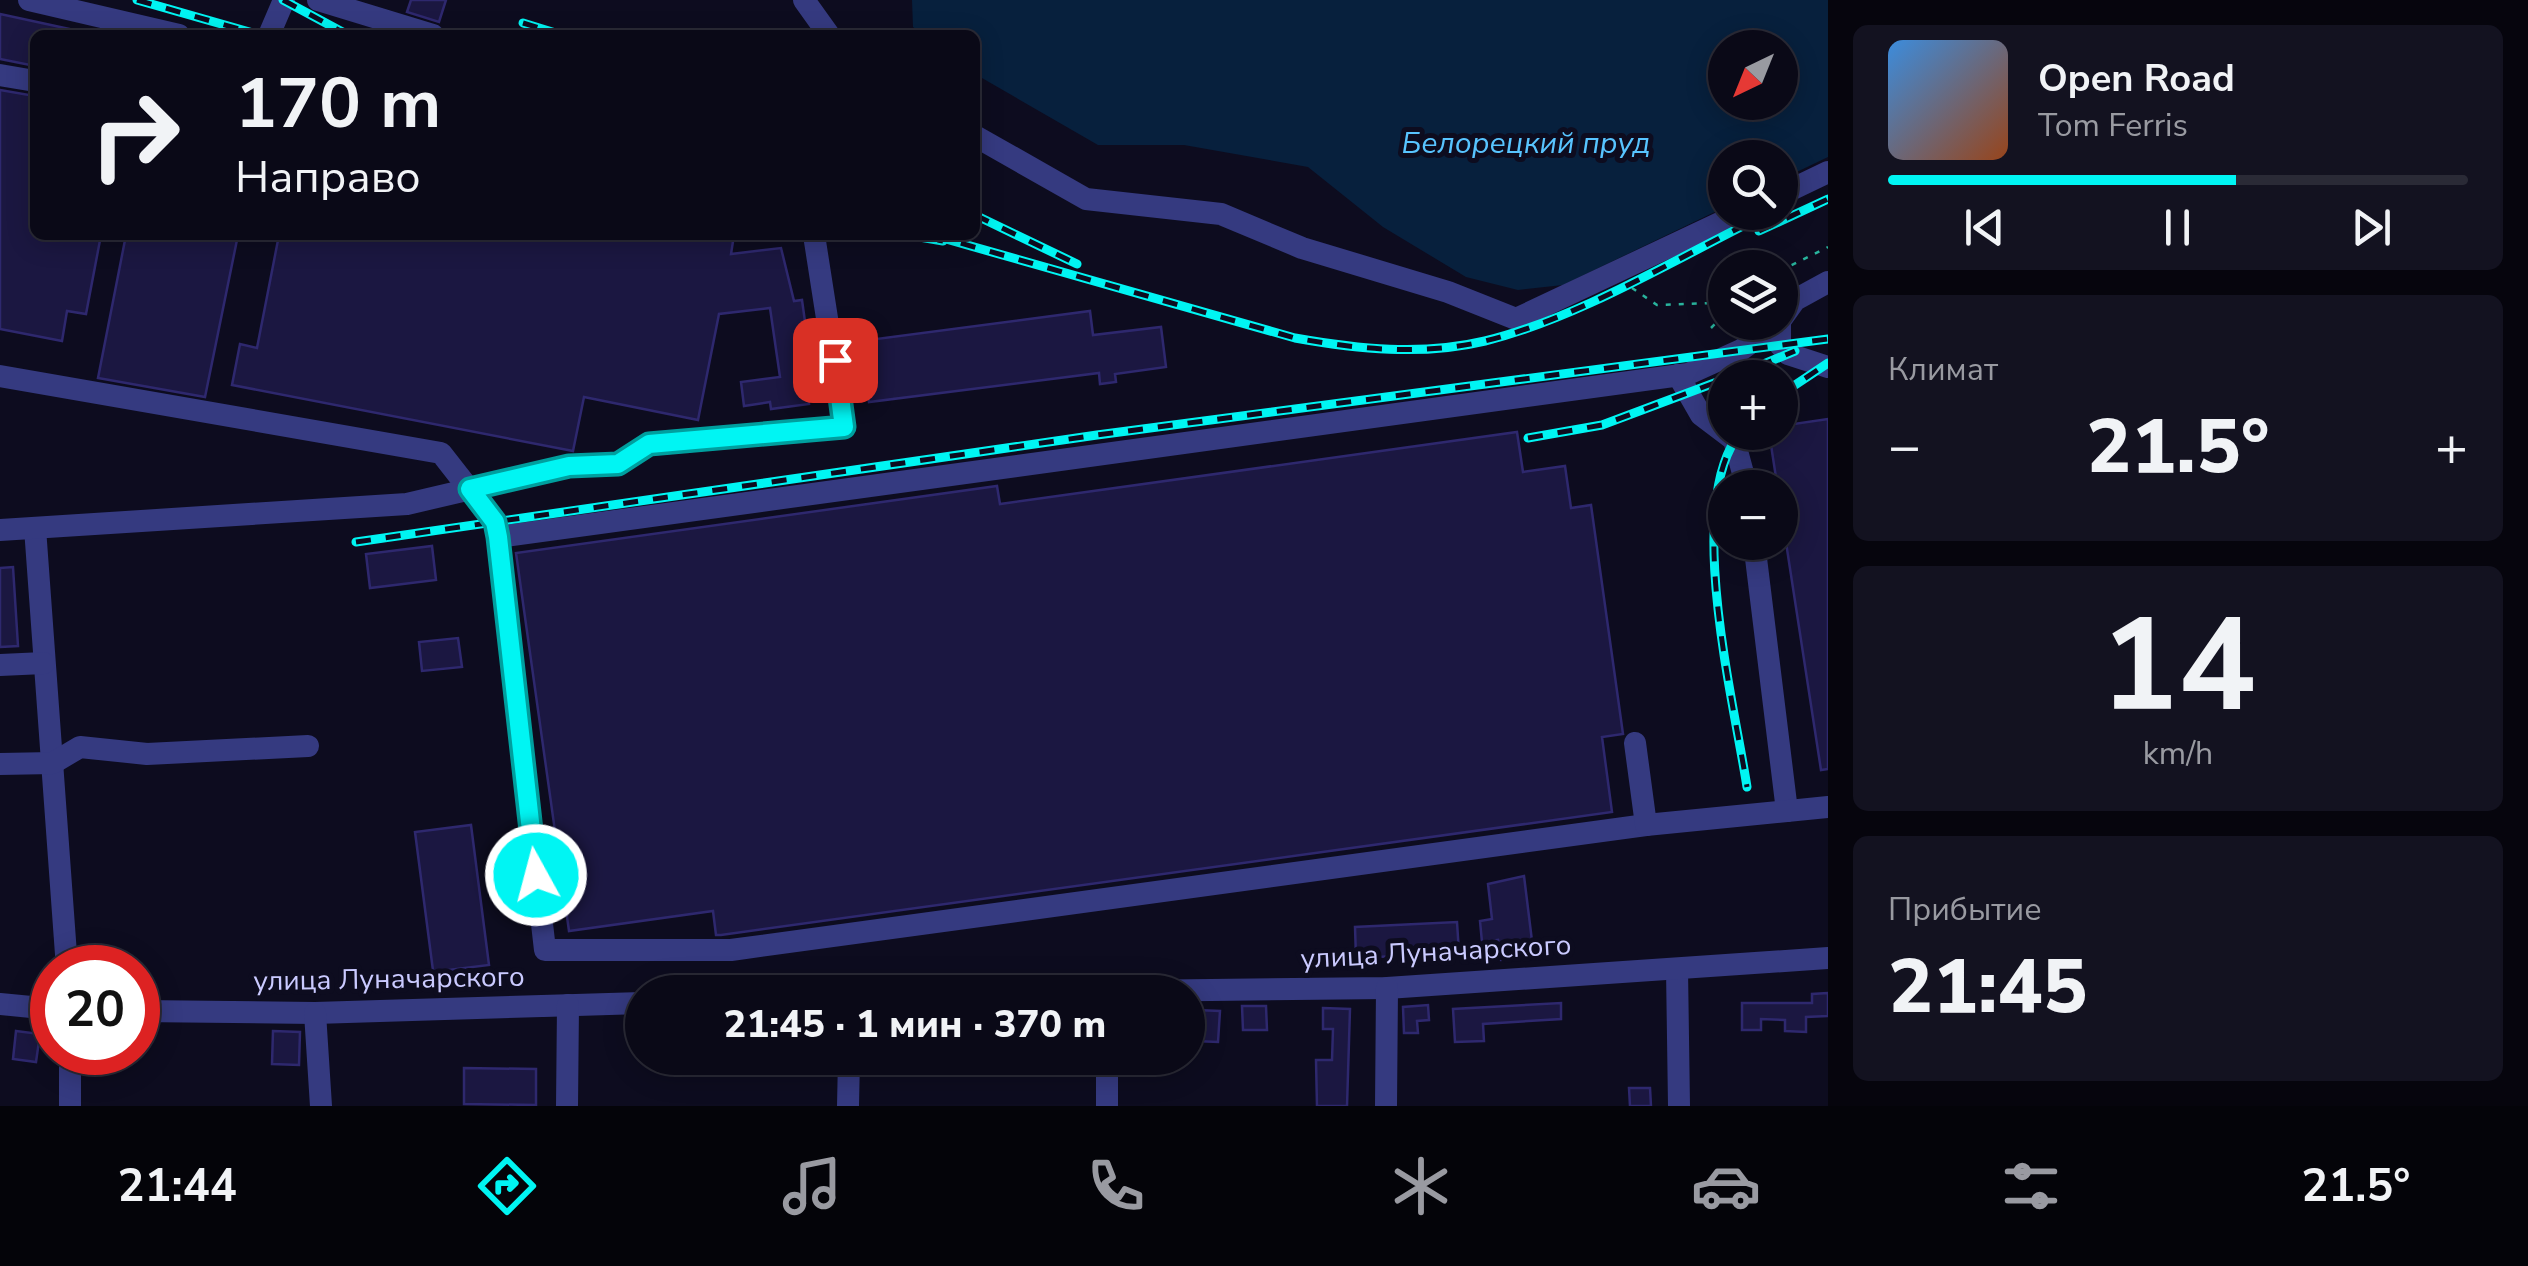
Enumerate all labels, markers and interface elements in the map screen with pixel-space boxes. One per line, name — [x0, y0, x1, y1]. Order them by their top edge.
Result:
north arrow — [1708, 30, 1798, 120]
map controls — [1708, 30, 1798, 560]
text: Open Road — [2038, 53, 2235, 104]
text: 170 m — [235, 56, 441, 152]
icon: right — [70, 70, 200, 200]
text: Tom Ferris — [2038, 104, 2188, 147]
water label: Белорецкий пруд — [1401, 123, 1651, 164]
button: search — [1708, 140, 1798, 230]
text: Направо — [235, 147, 421, 208]
icon: previous — [1957, 200, 2012, 255]
icon: pause — [2150, 200, 2205, 255]
icon: next — [2344, 200, 2399, 255]
button: layers — [1708, 250, 1798, 340]
pin — [793, 318, 878, 403]
icon: arrive — [808, 333, 863, 388]
text: Климат — [1888, 348, 1998, 391]
button: + — [1708, 360, 1798, 450]
text: 21.5° — [2086, 396, 2270, 498]
text: − — [1888, 409, 1921, 484]
text: + — [2435, 409, 2468, 484]
button: − — [1708, 470, 1798, 560]
text: 14 — [2100, 578, 2256, 755]
text: km/h — [2143, 732, 2213, 775]
position arrow — [484, 823, 588, 927]
text: Прибытие — [1888, 888, 2042, 931]
street label: улица Луначарского — [1300, 926, 1572, 978]
text: 21:45 — [1888, 936, 2088, 1038]
speed limit sign: 20 — [30, 945, 160, 1075]
street label: улица Луначарского — [253, 958, 525, 1000]
text: 21:45 · 1 мин · 370 m — [724, 999, 1106, 1050]
icon: directions — [472, 1151, 542, 1221]
icon: music — [777, 1151, 847, 1221]
icon: phone — [1081, 1151, 1151, 1221]
icon: climate — [1386, 1151, 1456, 1221]
icon: car — [1691, 1151, 1761, 1221]
icon: filters — [1996, 1151, 2066, 1221]
text: 21:44 — [117, 1156, 237, 1217]
text: 21.5° — [2301, 1156, 2410, 1217]

